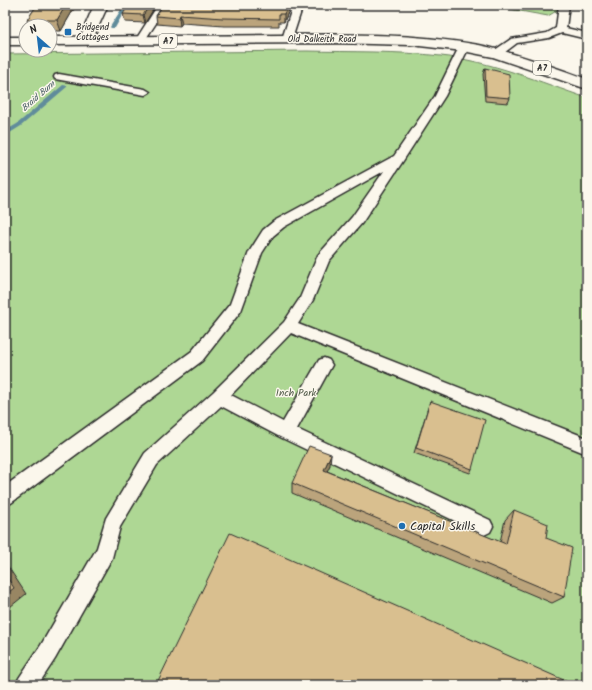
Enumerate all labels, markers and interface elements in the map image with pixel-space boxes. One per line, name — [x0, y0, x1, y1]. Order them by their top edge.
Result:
north arrow — [18, 18, 58, 58]
text: N — [26, 20, 41, 40]
place label: Bridgend Cottages — [76, 20, 109, 45]
marker: Bridgend Cottages — [63, 27, 73, 37]
street label: Old Dalkeith Road — [288, 32, 357, 47]
road number: A7 — [159, 34, 177, 48]
road number: A7 — [533, 61, 551, 75]
water label: Braid Burn — [18, 76, 60, 115]
park label: Inch Park — [276, 385, 316, 401]
place label: Capital Skills — [410, 517, 475, 536]
marker: Capital Skills — [397, 521, 407, 531]

